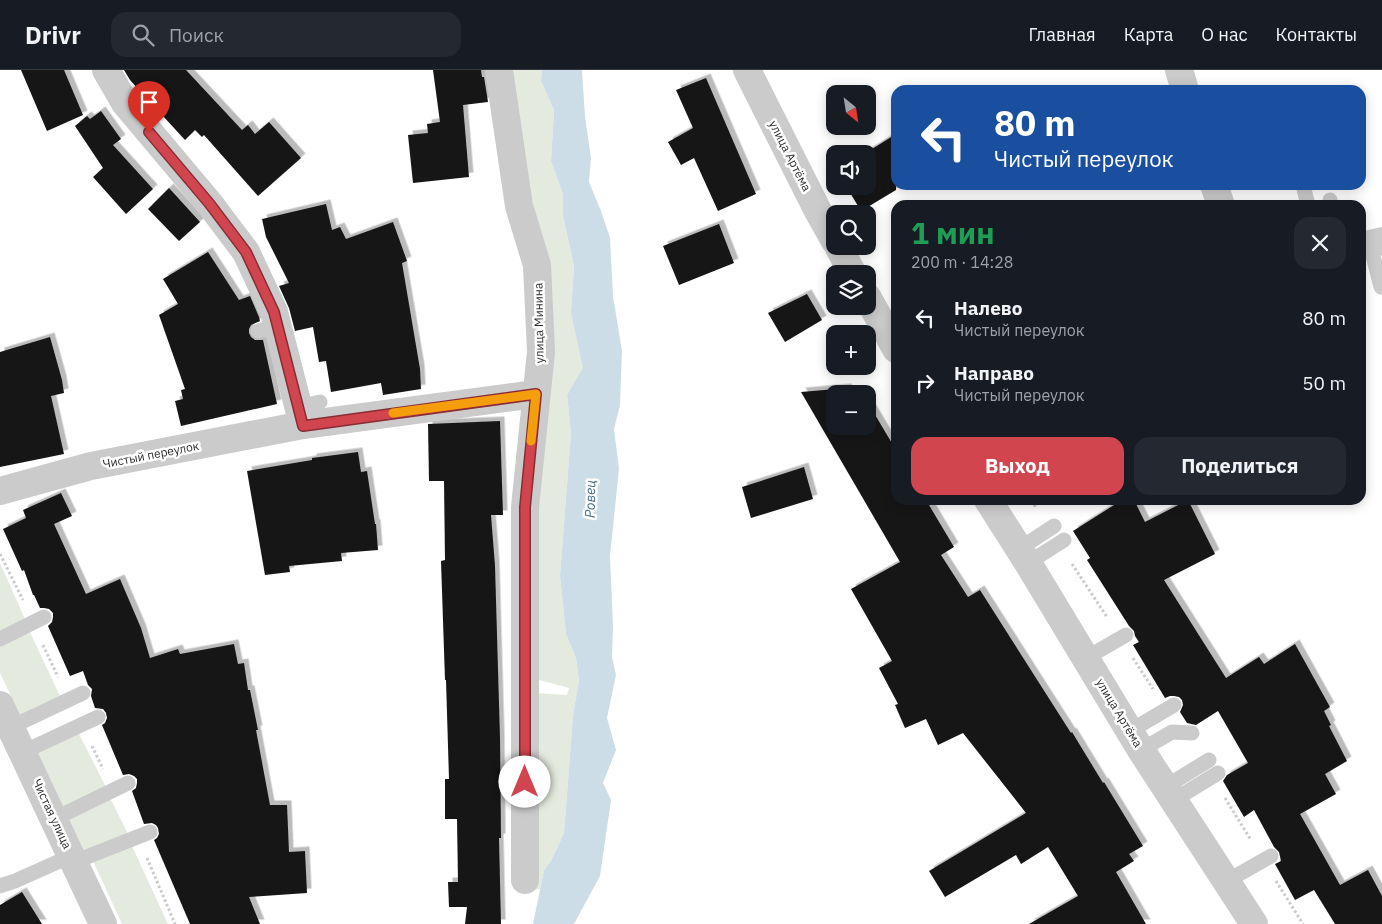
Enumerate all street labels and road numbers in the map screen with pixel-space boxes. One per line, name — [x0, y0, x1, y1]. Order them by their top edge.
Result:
street label: улица Артёма — [766, 118, 815, 194]
street label: улица Минина — [530, 282, 547, 363]
street label: Чистый переулок — [101, 438, 201, 471]
street label: улица Артёма — [1093, 676, 1146, 750]
street label: Чистая улица — [30, 776, 75, 852]

